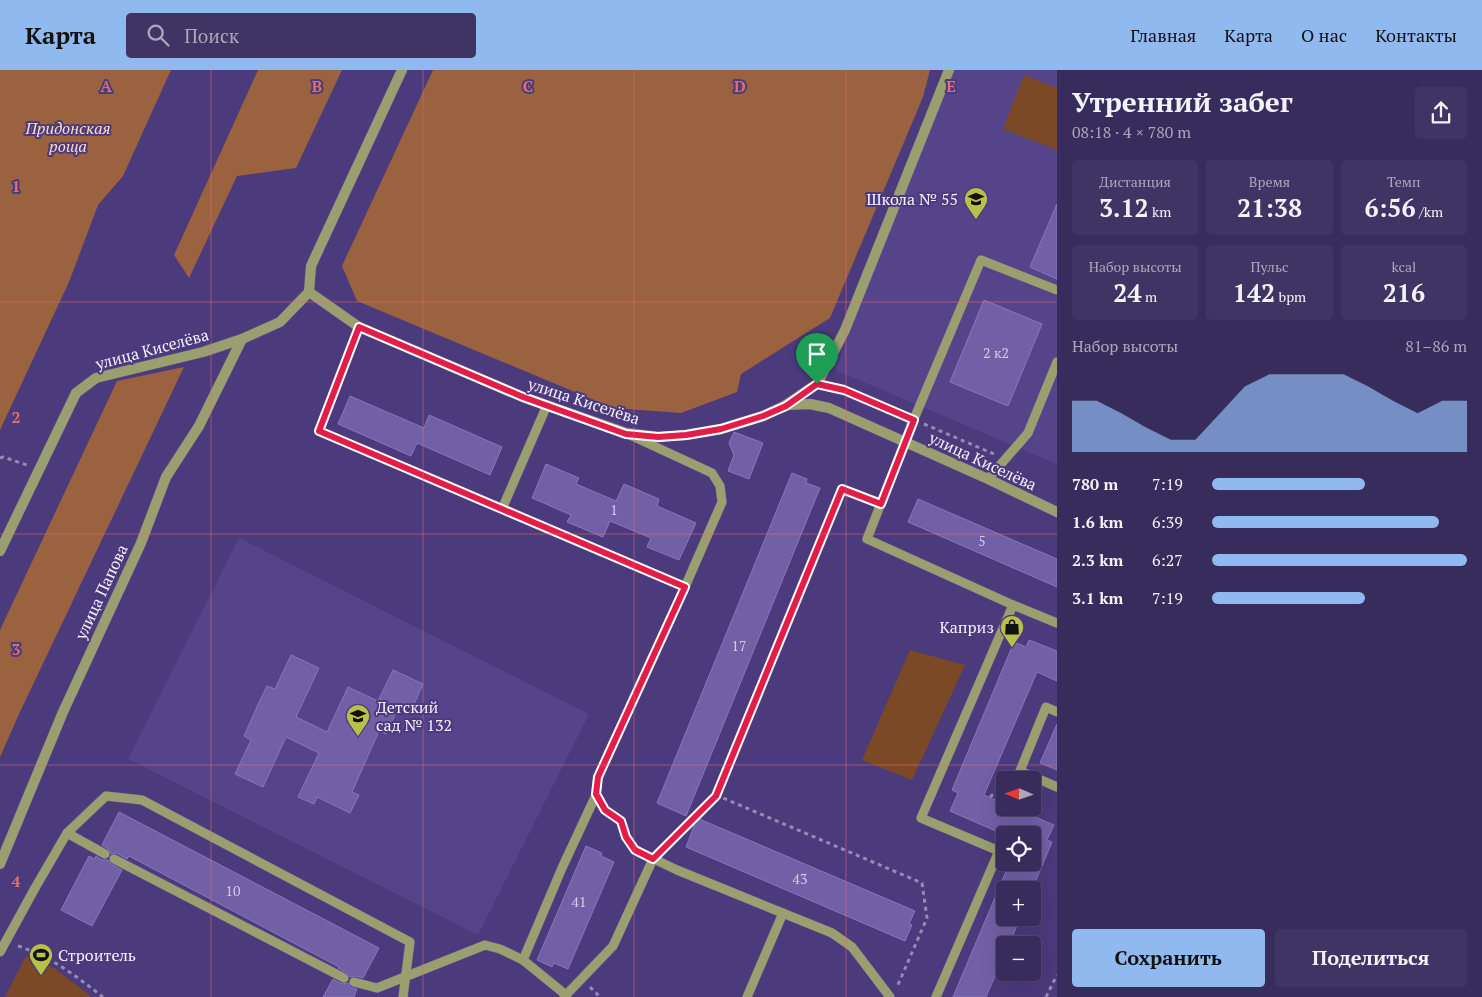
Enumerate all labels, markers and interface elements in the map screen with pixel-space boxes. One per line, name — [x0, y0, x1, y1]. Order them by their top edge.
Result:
search box — [126, 13, 476, 58]
text: Карта — [25, 19, 96, 51]
icon: search — [144, 21, 172, 49]
text: Поиск — [184, 23, 239, 48]
text: Главная — [1130, 23, 1196, 47]
text: Карта — [1224, 23, 1273, 47]
text: О нас — [1301, 23, 1347, 47]
text: Контакты — [1375, 23, 1457, 47]
text: A — [100, 75, 112, 97]
text: B — [312, 75, 322, 97]
text: C — [523, 75, 533, 97]
text: D — [734, 75, 746, 97]
text: E — [946, 75, 956, 97]
text: Утренний забег — [1072, 83, 1293, 120]
button: share — [1415, 87, 1467, 139]
park label: Придонская роща — [24, 117, 111, 157]
text: 08:18 · 4 × 780 m — [1072, 121, 1191, 143]
text: Дистанция — [1099, 172, 1171, 191]
text: Время — [1249, 172, 1290, 191]
text: Темп — [1387, 172, 1421, 191]
text: 1 — [11, 175, 21, 197]
school or university icon: Школа № 55 — [963, 186, 989, 220]
place label: Школа № 55 — [867, 188, 958, 210]
text: 3.12 — [1099, 191, 1149, 224]
text: 21:38 — [1237, 191, 1302, 224]
text: 6:56 — [1365, 191, 1416, 224]
text: km — [1149, 202, 1171, 221]
text: /km — [1416, 202, 1443, 221]
text: Набор высоты — [1089, 257, 1182, 276]
text: Пульс — [1251, 257, 1288, 276]
text: kcal — [1391, 257, 1416, 276]
text: 24 — [1113, 276, 1142, 309]
text: 142 — [1233, 276, 1275, 309]
text: 216 — [1383, 276, 1425, 309]
text: m — [1142, 287, 1157, 306]
text: bpm — [1275, 287, 1306, 306]
street label: улица Киселёва — [92, 323, 211, 375]
pin — [796, 333, 838, 384]
text: Набор высоты — [1072, 335, 1178, 357]
text: 81–86 m — [1405, 335, 1467, 357]
icon: arrive — [803, 340, 831, 368]
house number: 2 к2 — [983, 343, 1009, 362]
street label: улица Киселёва — [524, 372, 643, 429]
text: 2 — [11, 406, 21, 428]
street label: улица Киселёва — [925, 426, 1040, 496]
text: 780 m — [1072, 473, 1118, 495]
text: 7:19 — [1152, 473, 1183, 495]
house number: 1 — [610, 500, 618, 519]
text: 1.6 km — [1072, 511, 1123, 533]
text: 6:39 — [1152, 511, 1183, 533]
house number: 5 — [978, 531, 986, 550]
street label: улица Папова — [69, 541, 133, 644]
text: 2.3 km — [1072, 549, 1123, 571]
text: 6:27 — [1152, 549, 1183, 571]
text: 3.1 km — [1072, 587, 1123, 609]
text: 7:19 — [1152, 587, 1183, 609]
shop icon: Каприз — [999, 614, 1025, 648]
place label: Каприз — [939, 616, 994, 638]
house number: 17 — [732, 636, 746, 655]
text: 3 — [11, 638, 21, 660]
place label: Детский сад № 132 — [376, 696, 452, 736]
school or university icon: Детский сад № 132 — [345, 703, 371, 737]
north arrow — [996, 771, 1041, 816]
map controls — [996, 771, 1041, 981]
button: locate — [996, 826, 1041, 871]
house number: 43 — [793, 869, 807, 888]
text: 4 — [11, 870, 21, 892]
house number: 10 — [226, 881, 240, 900]
button: + — [996, 881, 1041, 926]
house number: 41 — [572, 892, 586, 911]
button: Сохранить — [1072, 929, 1265, 987]
button: Поделиться — [1275, 929, 1467, 987]
button: − — [996, 936, 1041, 981]
sports icon: Строитель — [28, 942, 54, 976]
place label: Строитель — [58, 944, 136, 966]

